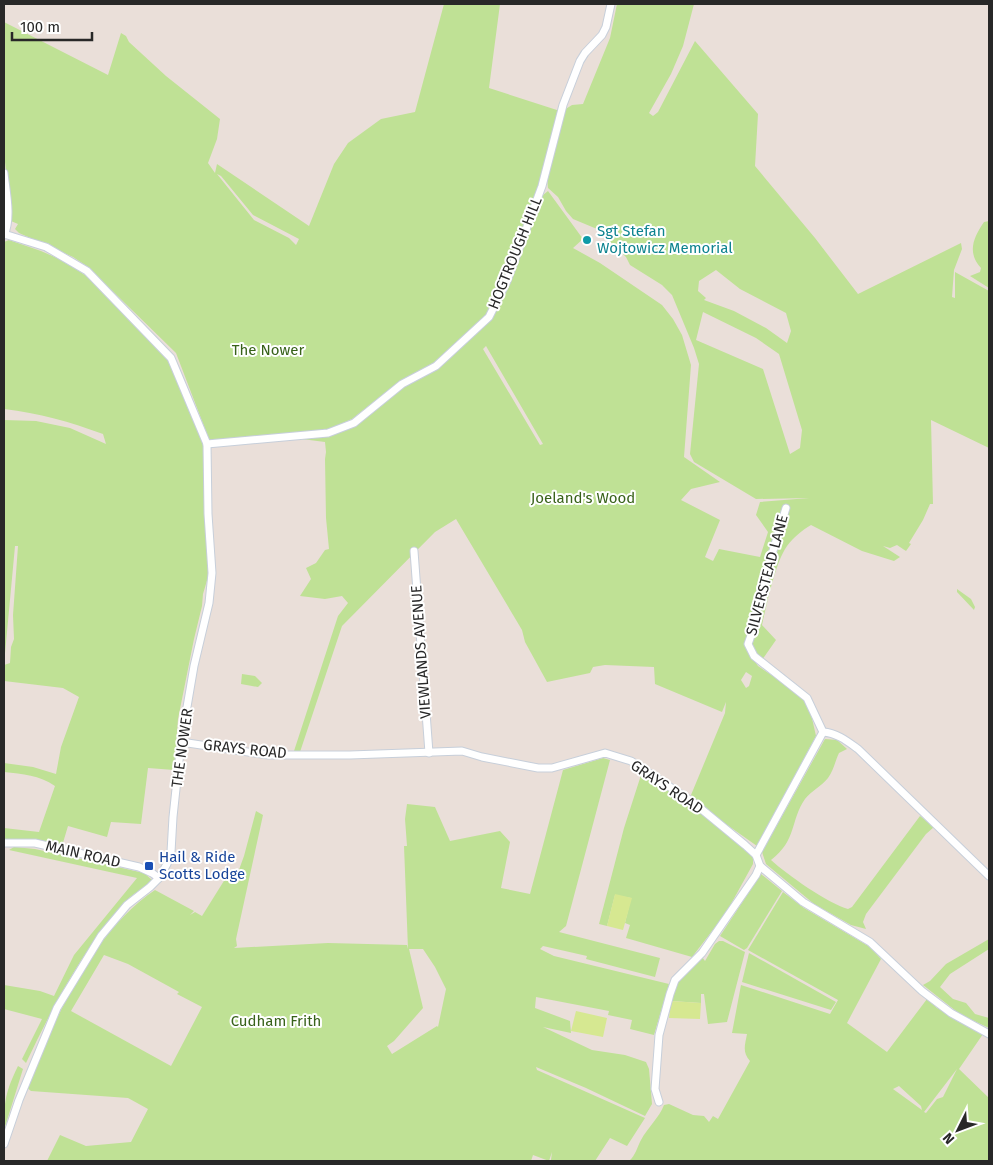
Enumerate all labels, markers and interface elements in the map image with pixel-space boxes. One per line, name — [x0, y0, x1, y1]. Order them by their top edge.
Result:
scale bar — [12, 10, 92, 42]
text: 100 m — [20, 18, 60, 36]
street label: HOGTROUGH HILL — [484, 194, 546, 312]
place label: Sgt Stefan Wojtowicz Memorial — [597, 222, 733, 257]
marker: Sgt Stefan Wojtowicz Memorial — [581, 234, 593, 246]
park label: The Nower — [232, 341, 304, 359]
park label: Joeland's Wood — [531, 489, 635, 507]
street label: SILVERSTEAD LANE — [742, 513, 792, 637]
street label: VIEWLANDS AVENUE — [407, 584, 435, 720]
street label: THE NOWER — [168, 707, 196, 789]
street label: GRAYS ROAD — [202, 736, 288, 762]
street label: GRAYS ROAD — [627, 756, 707, 818]
street label: MAIN ROAD — [44, 837, 122, 871]
place label: Hail & Ride Scotts Lodge — [159, 848, 245, 883]
marker: Hail & Ride Scotts Lodge — [143, 860, 155, 872]
park label: Cudham Frith — [231, 1012, 321, 1030]
north arrow — [933, 1105, 983, 1155]
text: N — [939, 1129, 958, 1148]

